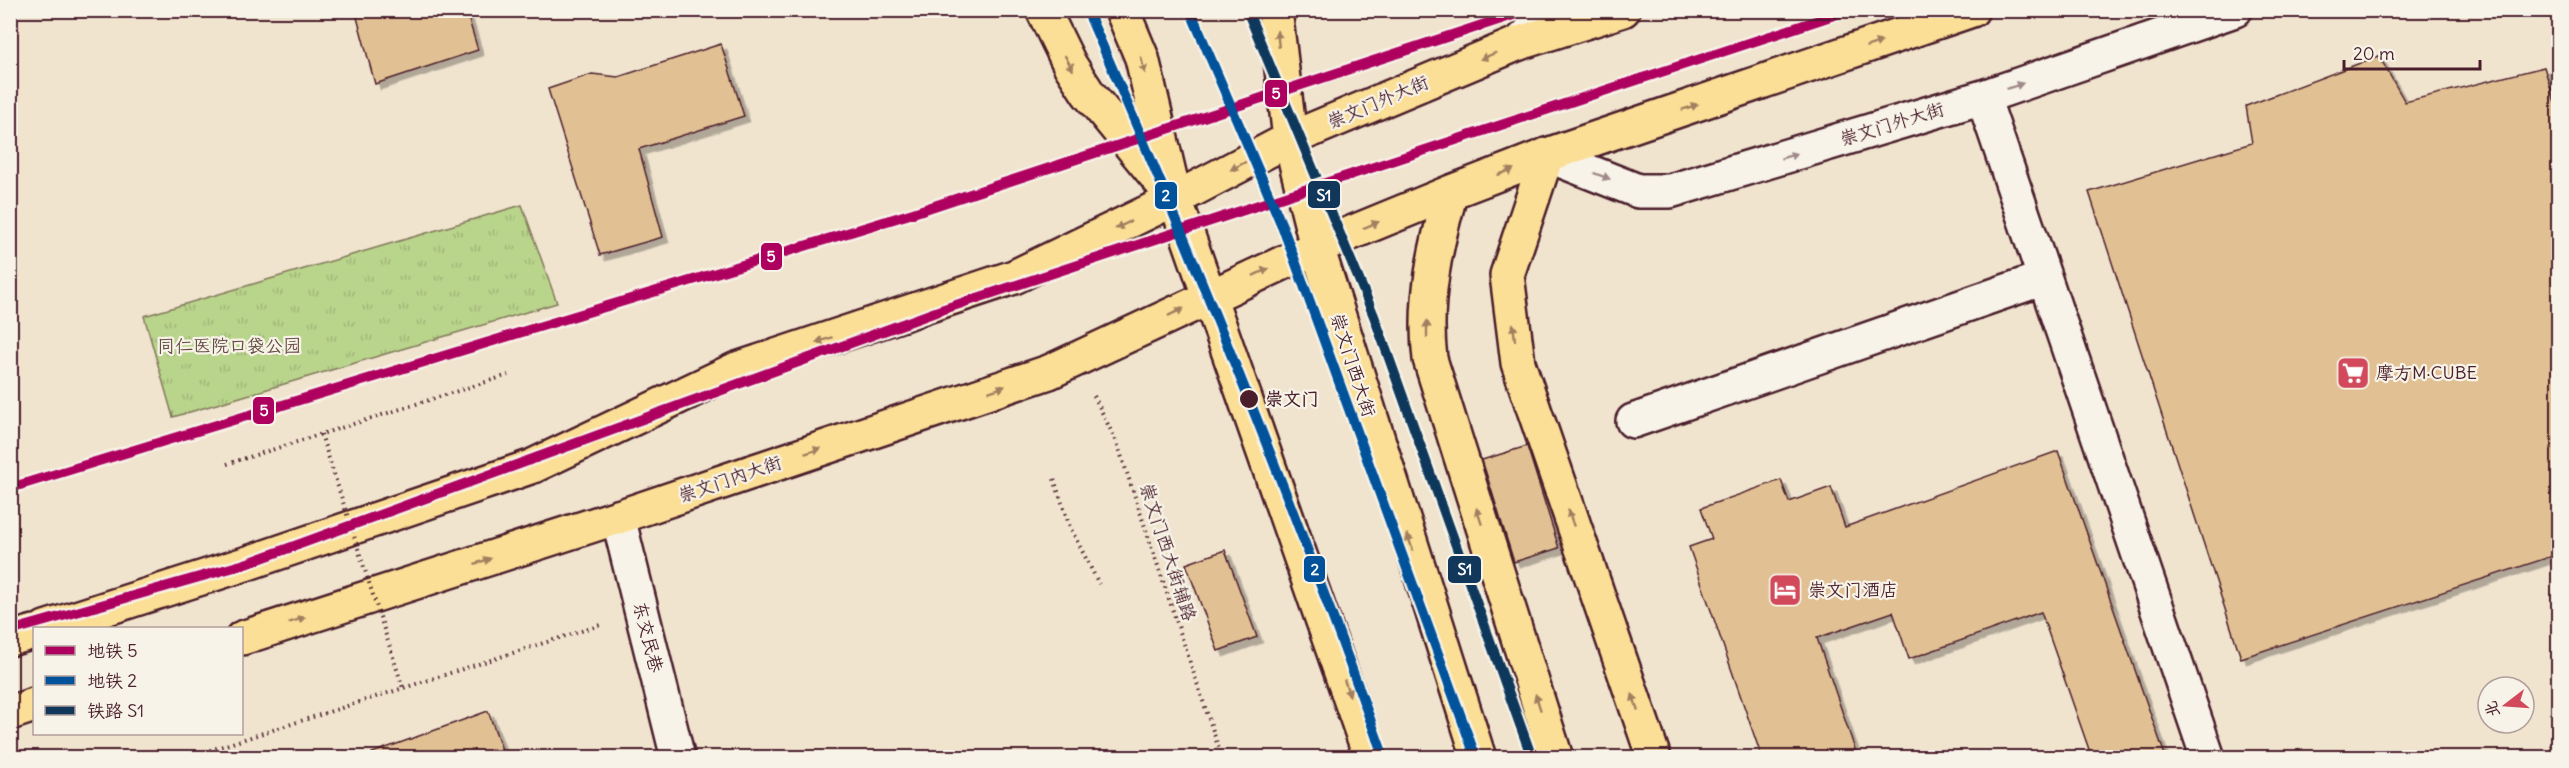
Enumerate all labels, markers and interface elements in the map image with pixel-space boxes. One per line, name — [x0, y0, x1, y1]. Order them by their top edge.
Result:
one-way arrow — [1274, 29, 1283, 48]
scale bar — [2344, 33, 2480, 71]
one-way arrow — [1865, 38, 1883, 48]
text: 20 m — [2353, 42, 2395, 65]
one-way arrow — [1479, 51, 1497, 61]
one-way arrow — [1064, 55, 1074, 72]
one-way arrow — [1139, 56, 1149, 74]
street label: 崇文门外大街 — [1324, 70, 1432, 133]
line badge: 5 — [1264, 79, 1288, 108]
one-way arrow — [2006, 81, 2024, 91]
text: 5 — [1271, 83, 1281, 103]
street label: 崇文门外大街 — [1837, 97, 1947, 150]
one-way arrow — [1681, 101, 1699, 111]
one-way arrow — [1780, 151, 1798, 160]
one-way arrow — [1229, 161, 1246, 171]
one-way arrow — [1497, 166, 1515, 176]
one-way arrow — [1593, 172, 1611, 182]
line badge: S1 — [1307, 180, 1341, 209]
line badge: 2 — [1154, 181, 1178, 210]
text: 2 — [1162, 185, 1171, 205]
text: S1 — [1317, 185, 1331, 205]
one-way arrow — [1362, 220, 1380, 230]
one-way arrow — [1114, 221, 1131, 230]
line badge: 5 — [760, 242, 783, 271]
text: 5 — [766, 246, 776, 266]
one-way arrow — [1253, 268, 1270, 277]
one-way arrow — [1168, 308, 1185, 317]
street label: 崇文门西大街 — [1326, 310, 1381, 420]
one-way arrow — [1422, 319, 1432, 338]
one-way arrow — [1509, 323, 1518, 342]
park label: 同仁医院口袋公园 — [157, 334, 301, 357]
one-way arrow — [815, 336, 833, 345]
supermarket icon: 摩方M·CUBE — [2335, 355, 2371, 391]
place label: 摩方M·CUBE — [2376, 361, 2477, 384]
one-way arrow — [988, 384, 1006, 394]
place label: 崇文门 — [1265, 387, 1319, 410]
marker: 崇文门 — [1238, 388, 1260, 410]
line badge: 5 — [252, 396, 275, 425]
text: 5 — [259, 400, 269, 420]
one-way arrow — [804, 446, 822, 456]
street label: 崇文门内大街 — [675, 450, 785, 507]
street label: 崇文门西大街辅路 — [1135, 480, 1202, 624]
one-way arrow — [1474, 507, 1483, 525]
one-way arrow — [1566, 509, 1576, 527]
one-way arrow — [1405, 533, 1414, 551]
one-way arrow — [474, 555, 492, 565]
line badge: 2 — [1303, 555, 1326, 583]
line badge: S1 — [1447, 555, 1482, 584]
text: 2 — [1311, 559, 1320, 579]
text: S1 — [1458, 559, 1472, 579]
hotel icon: 崇文门酒店 — [1767, 572, 1803, 608]
place label: 崇文门酒店 — [1808, 578, 1898, 601]
street label: 东交民巷 — [629, 599, 668, 675]
one-way arrow — [288, 615, 306, 624]
legend — [33, 627, 243, 735]
text: 地铁 5 — [87, 639, 138, 662]
text: 地铁 2 — [87, 669, 137, 692]
north arrow — [2476, 675, 2536, 735]
one-way arrow — [1342, 680, 1352, 698]
one-way arrow — [1533, 693, 1542, 711]
one-way arrow — [1630, 693, 1640, 711]
text: 铁路 S1 — [87, 699, 144, 722]
text: 北 — [2480, 699, 2504, 720]

